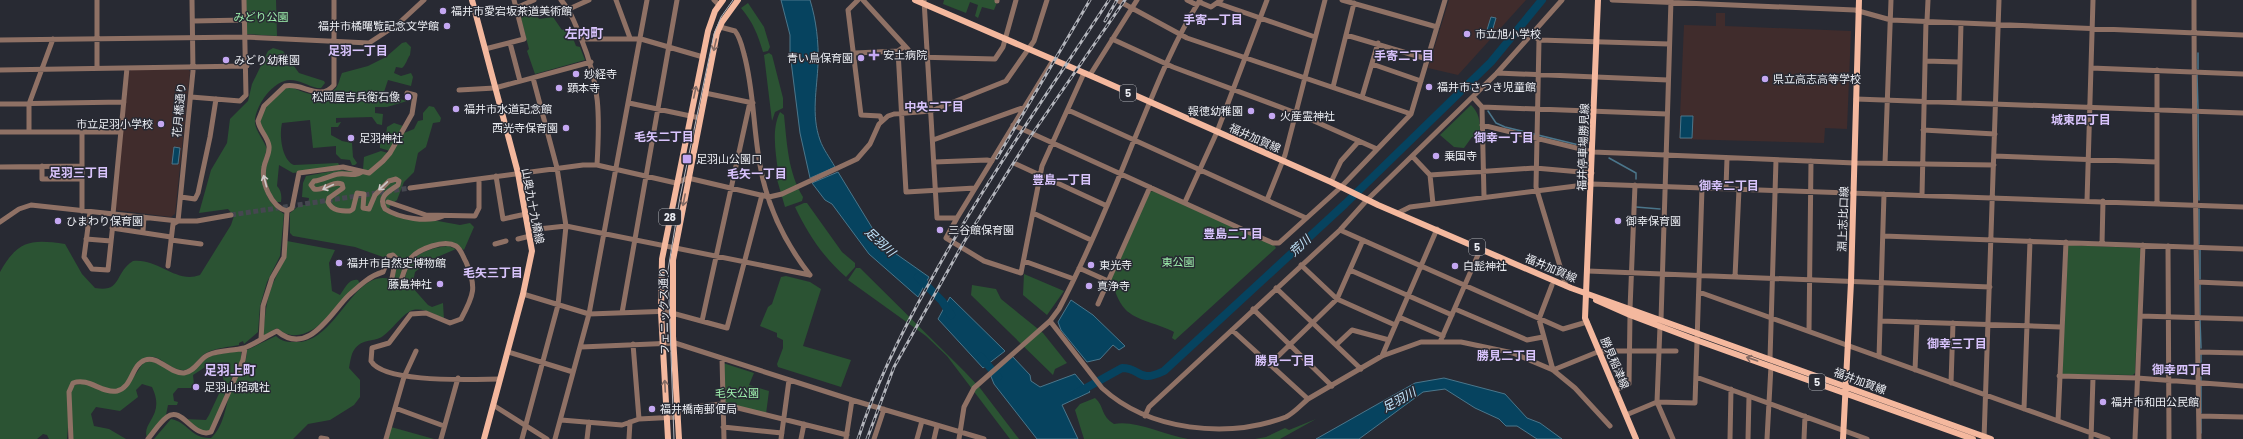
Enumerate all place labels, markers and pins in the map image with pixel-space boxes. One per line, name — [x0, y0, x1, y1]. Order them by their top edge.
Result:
place label: 福井市愛宕坂茶道美術館 — [451, 3, 572, 19]
marker: 福井市愛宕坂茶道美術館 — [438, 6, 448, 16]
place label: 福井市橘曙覧記念文学館 — [318, 18, 439, 34]
marker: 福井市橘曙覧記念文学館 — [442, 21, 452, 31]
place label: 市立旭小学校 — [1475, 26, 1541, 42]
marker: 市立旭小学校 — [1462, 29, 1472, 39]
place label: 安土病院 — [883, 47, 927, 63]
marker: 安土病院 — [868, 49, 880, 61]
place label: 青い鳥保育園 — [787, 50, 853, 66]
place label: みどり幼稚園 — [234, 52, 300, 68]
marker: 青い鳥保育園 — [856, 53, 866, 63]
marker: みどり幼稚園 — [221, 55, 231, 65]
place label: 妙経寺 — [584, 66, 617, 82]
marker: 妙経寺 — [571, 69, 581, 79]
place label: 県立高志高等学校 — [1773, 71, 1861, 87]
marker: 県立高志高等学校 — [1760, 74, 1770, 84]
place label: 福井市さつき児童館 — [1437, 79, 1536, 95]
place label: 顕本寺 — [567, 80, 600, 96]
marker: 福井市さつき児童館 — [1424, 82, 1434, 92]
marker: 顕本寺 — [554, 83, 564, 93]
place label: 松岡屋吉兵衛石像 — [312, 89, 400, 105]
marker: 松岡屋吉兵衛石像 — [403, 92, 413, 102]
place label: 福井市水道記念館 — [464, 101, 552, 117]
place label: 報徳幼稚園 — [1188, 103, 1243, 119]
marker: 福井市水道記念館 — [451, 104, 461, 114]
marker: 報徳幼稚園 — [1246, 106, 1256, 116]
place label: 火産霊神社 — [1280, 108, 1335, 124]
marker: 火産霊神社 — [1267, 111, 1277, 121]
place label: 市立足羽小学校 — [76, 116, 153, 132]
marker: 市立足羽小学校 — [156, 119, 166, 129]
place label: 西光寺保育園 — [492, 120, 558, 136]
marker: 西光寺保育園 — [561, 123, 571, 133]
place label: 足羽神社 — [359, 130, 403, 146]
marker: 足羽神社 — [346, 133, 356, 143]
place label: 乗国寺 — [1444, 148, 1477, 164]
place label: 足羽山公園口 — [696, 151, 762, 167]
marker: 乗国寺 — [1431, 151, 1441, 161]
marker: 足羽山公園口 — [681, 153, 693, 165]
place label: ひまわり保育園 — [66, 213, 143, 229]
place label: 御幸保育園 — [1625, 213, 1681, 229]
marker: ひまわり保育園 — [53, 216, 63, 226]
marker: 御幸保育園 — [1613, 216, 1623, 226]
place label: 三谷館保育園 — [948, 222, 1014, 238]
marker: 三谷館保育園 — [935, 225, 945, 235]
place label: 福井市自然史博物館 — [347, 255, 446, 271]
place label: 東光寺 — [1099, 257, 1132, 273]
marker: 福井市自然史博物館 — [334, 258, 344, 268]
place label: 白髭神社 — [1463, 258, 1507, 274]
marker: 東光寺 — [1086, 260, 1096, 270]
marker: 白髭神社 — [1450, 261, 1460, 271]
place label: 藤島神社 — [388, 276, 432, 292]
place label: 真浄寺 — [1097, 278, 1130, 294]
marker: 藤島神社 — [435, 279, 445, 289]
marker: 真浄寺 — [1084, 281, 1094, 291]
place label: 足羽山招魂社 — [204, 379, 270, 395]
marker: 足羽山招魂社 — [191, 382, 201, 392]
place label: 福井市和田公民館 — [2111, 394, 2199, 410]
marker: 福井市和田公民館 — [2098, 397, 2108, 407]
place label: 福井橋南郵便局 — [660, 401, 737, 417]
marker: 福井橋南郵便局 — [647, 404, 657, 414]

